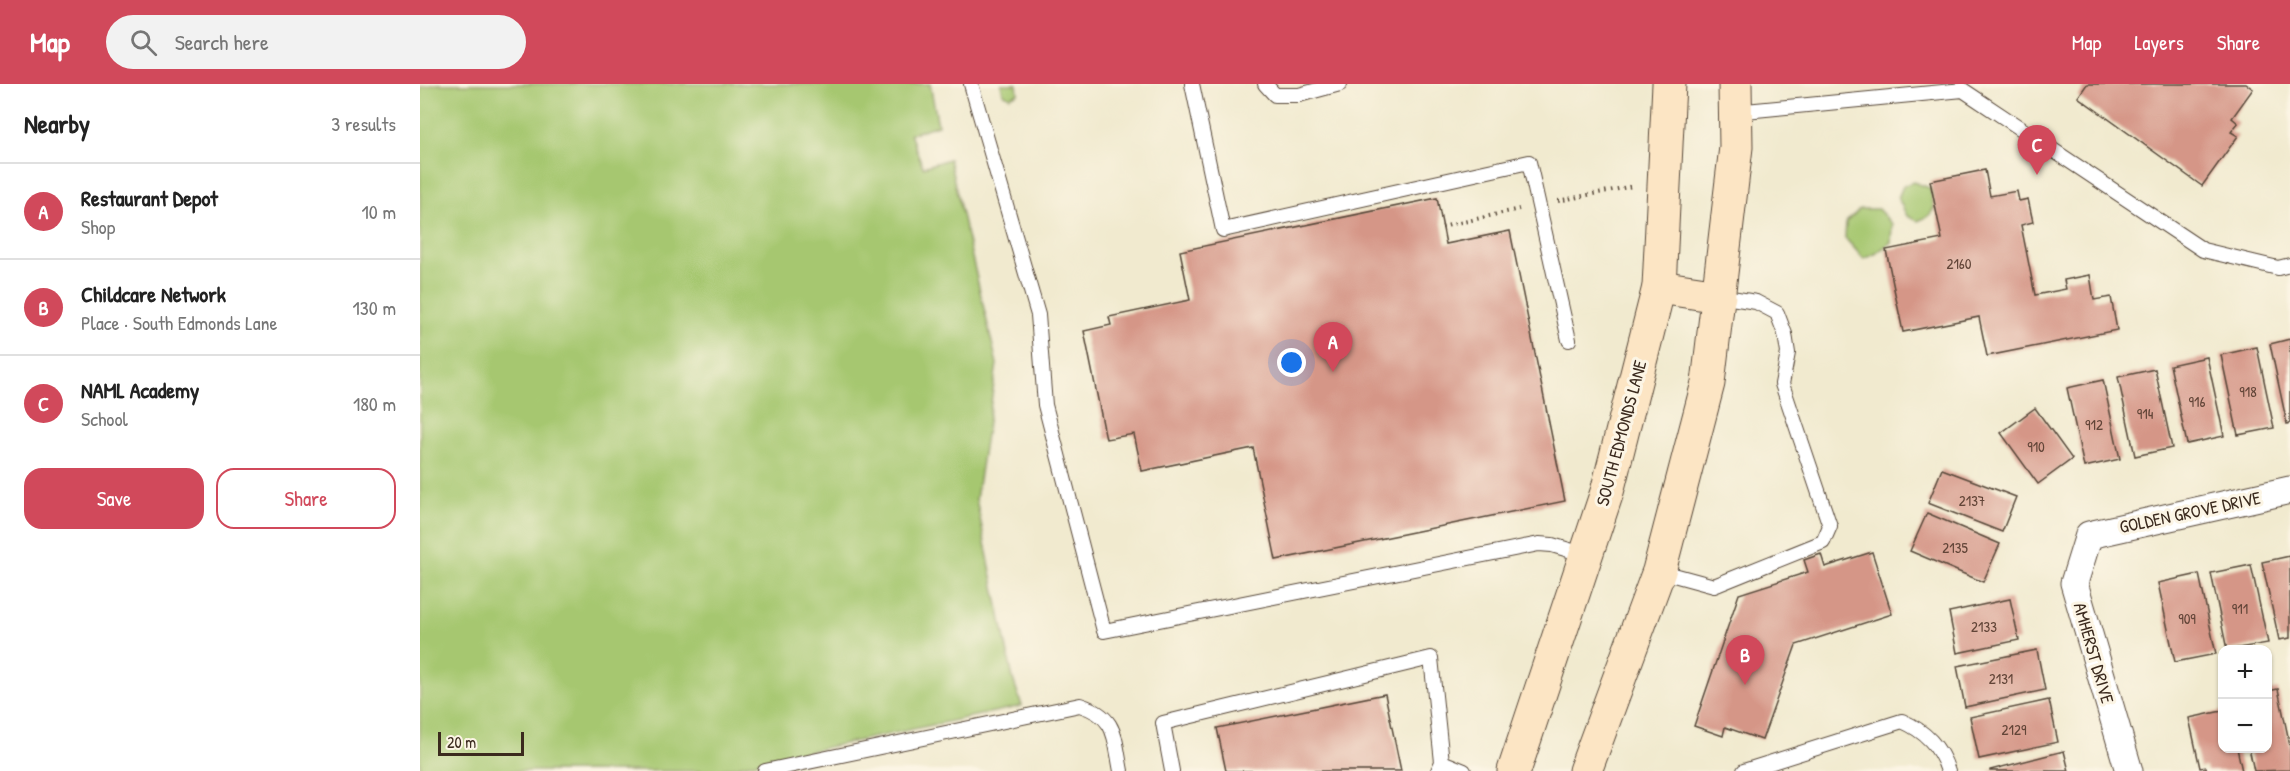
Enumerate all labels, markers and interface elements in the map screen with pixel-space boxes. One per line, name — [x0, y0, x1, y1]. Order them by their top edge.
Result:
search box — [106, 15, 526, 69]
text: Map — [30, 23, 70, 61]
icon: search — [127, 26, 160, 59]
text: Search here — [175, 27, 269, 57]
text: Map — [2072, 28, 2101, 57]
text: Layers — [2134, 28, 2184, 57]
text: Share — [2217, 28, 2260, 57]
text: Nearby — [24, 106, 90, 141]
text: 3 results — [331, 110, 396, 137]
pin: C — [2018, 126, 2056, 175]
text: Restaurant Depot — [81, 183, 218, 213]
text: A — [39, 198, 48, 225]
text: 10 m — [362, 198, 396, 225]
text: Shop — [81, 213, 115, 240]
house number: 2160 — [1946, 253, 1972, 274]
text: Childcare Network — [81, 279, 226, 309]
text: B — [38, 294, 49, 321]
text: 130 m — [353, 294, 396, 321]
text: Place · South Edmonds Lane — [81, 309, 278, 336]
pin: A — [1314, 322, 1352, 372]
your location — [1277, 348, 1306, 377]
street label: SOUTH EDMONDS LANE — [1590, 357, 1652, 509]
text: NAML Academy — [81, 375, 199, 405]
house number: 918 — [2239, 381, 2257, 402]
text: C — [38, 390, 49, 417]
text: 180 m — [353, 390, 396, 417]
house number: 916 — [2189, 391, 2205, 412]
house number: 914 — [2137, 403, 2154, 424]
text: School — [81, 405, 128, 432]
house number: 912 — [2085, 414, 2103, 435]
house number: 910 — [2027, 436, 2045, 457]
button: Save — [24, 468, 204, 529]
button: Share — [216, 468, 396, 529]
street label: GOLDEN GROVE DRIVE — [2117, 485, 2263, 539]
house number: 2137 — [1959, 490, 1985, 511]
house number: 2135 — [1942, 537, 1968, 558]
house number: 911 — [2232, 598, 2248, 619]
street label: AMHERST DRIVE — [2068, 600, 2120, 706]
house number: 909 — [2178, 608, 2196, 629]
house number: 2133 — [1971, 616, 1997, 637]
pin: B — [1726, 636, 1764, 685]
map controls — [2218, 645, 2272, 753]
button: + — [2218, 645, 2272, 699]
house number: 2131 — [1989, 668, 2013, 689]
button: − — [2218, 699, 2272, 753]
house number: 2129 — [2002, 719, 2027, 740]
scale bar — [438, 729, 524, 756]
text: 20 m — [447, 731, 476, 753]

